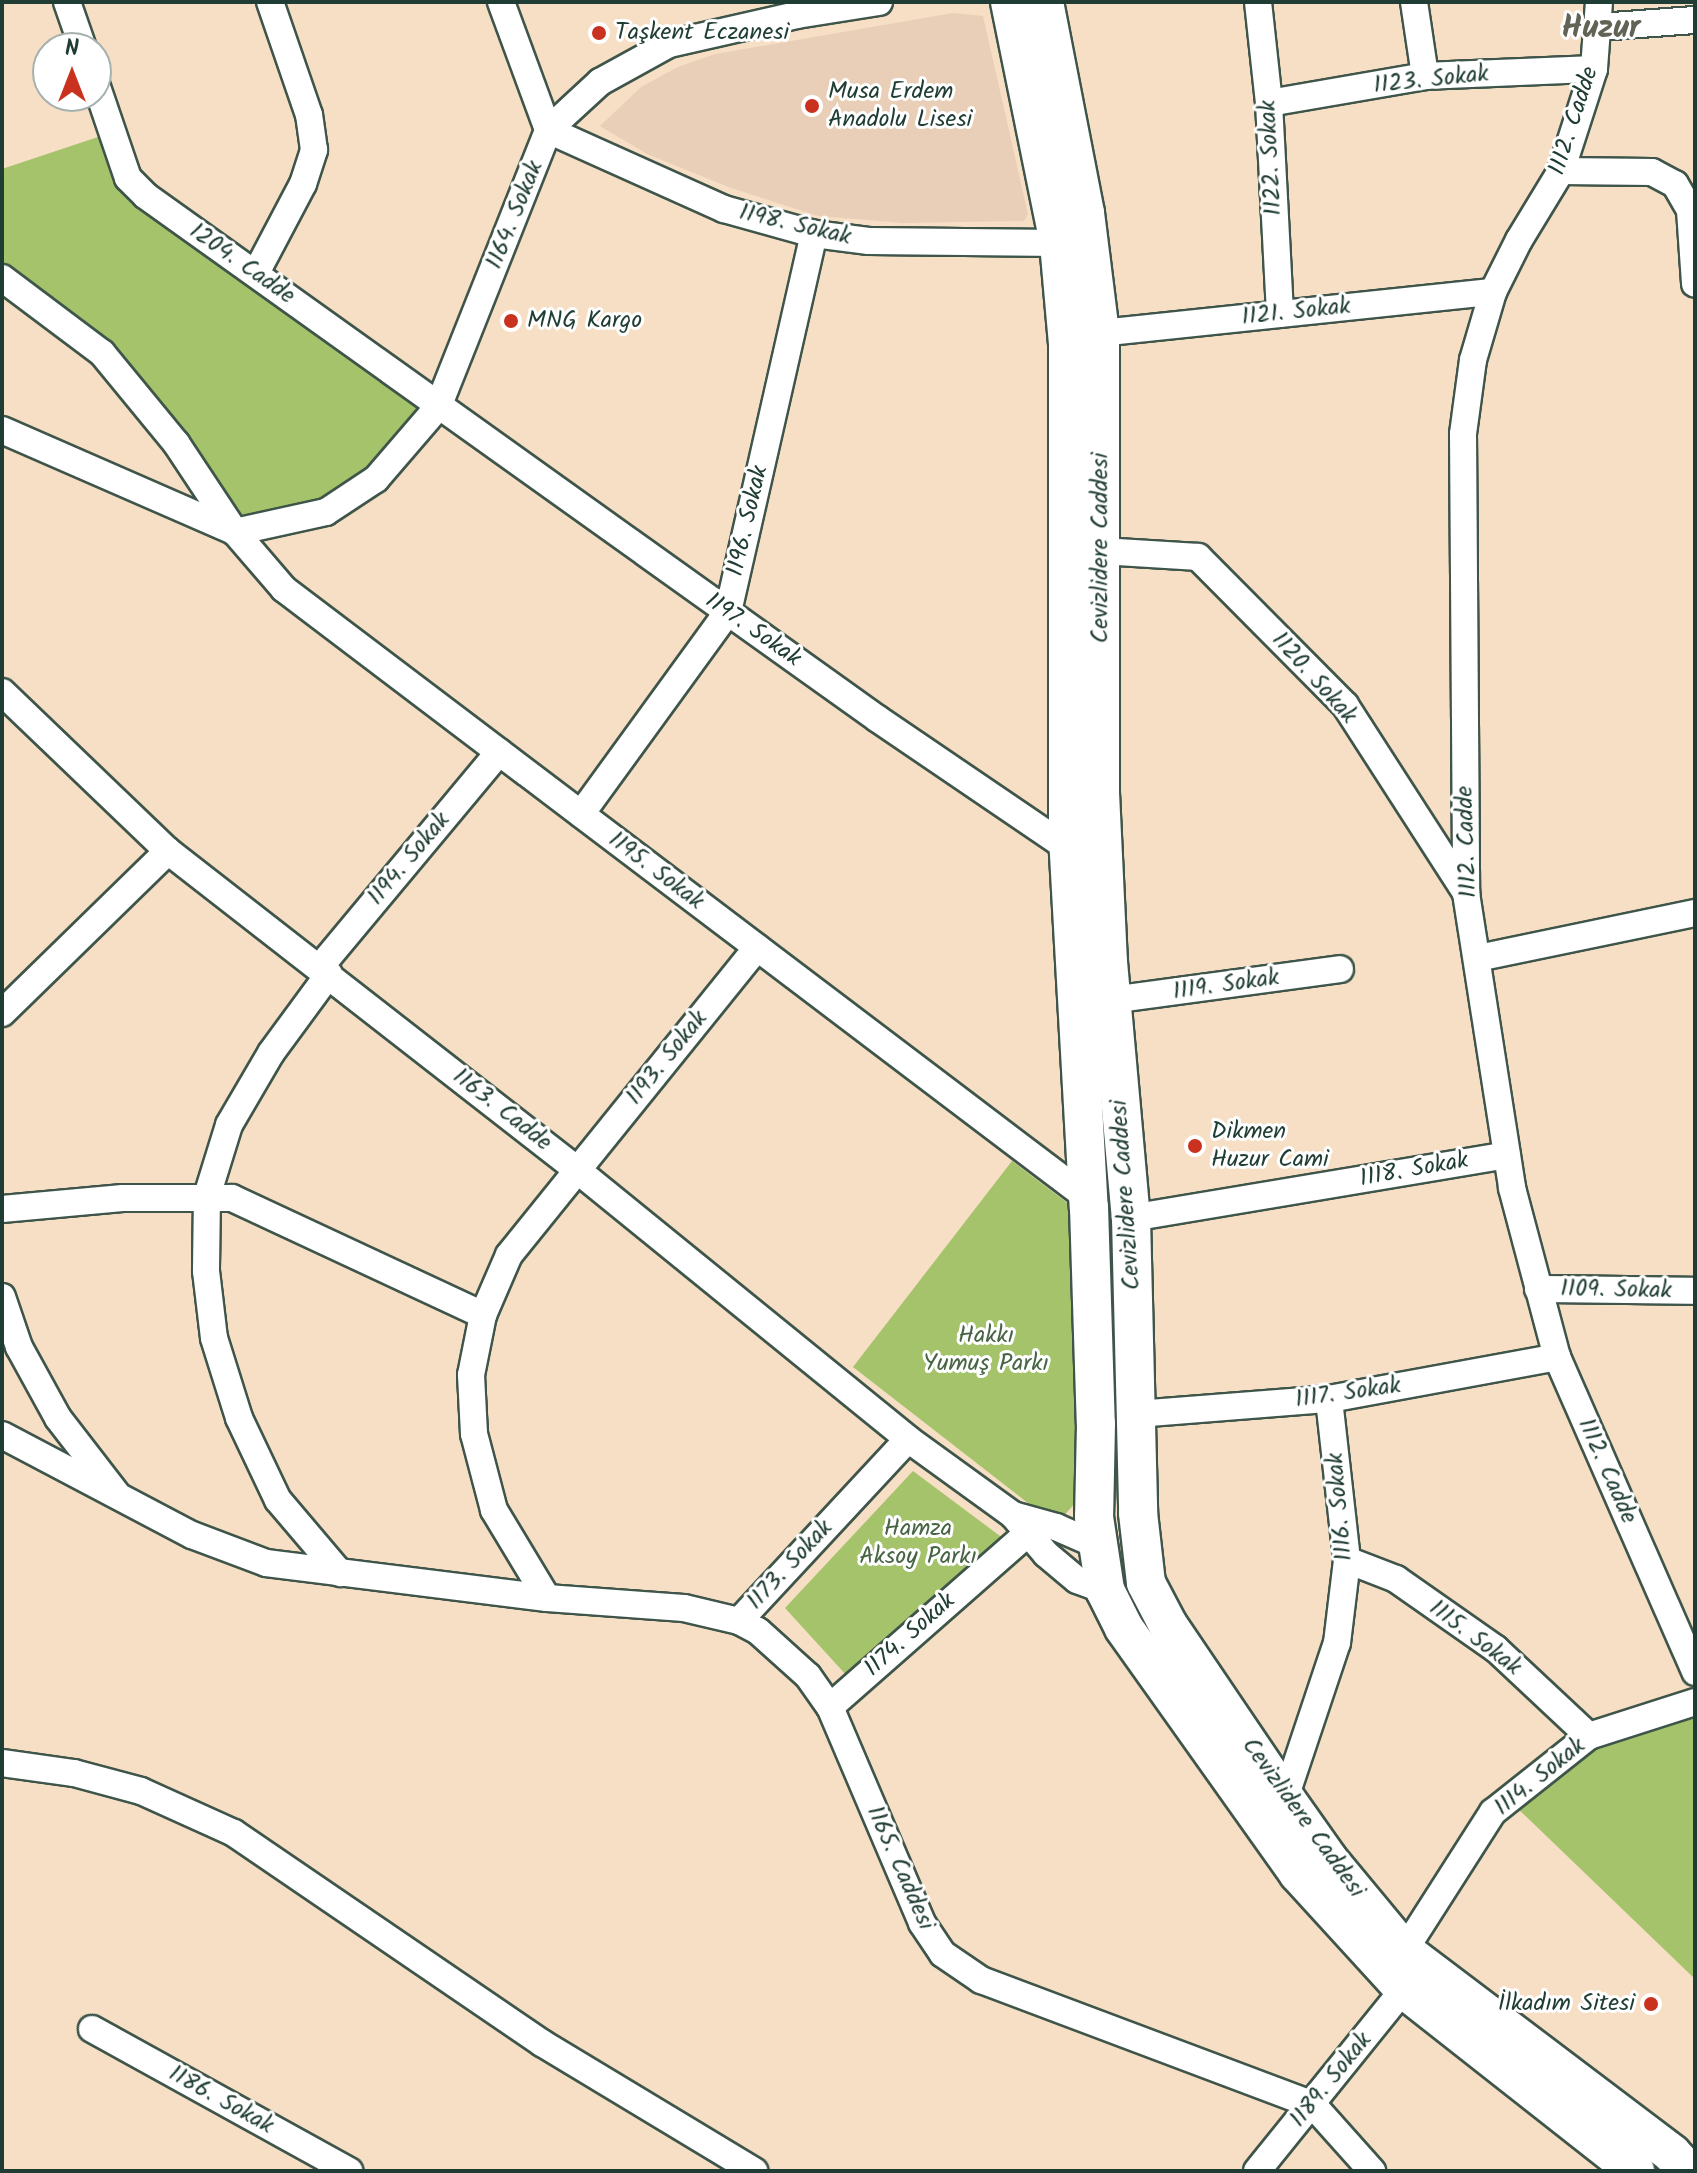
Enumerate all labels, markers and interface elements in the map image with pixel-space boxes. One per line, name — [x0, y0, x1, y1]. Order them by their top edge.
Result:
district label: Huzur — [1562, 10, 1640, 48]
place label: Taşkent Eczanesi — [615, 19, 789, 47]
marker: Taşkent Eczanesi — [590, 24, 608, 42]
north arrow — [32, 32, 112, 112]
text: N — [65, 32, 79, 67]
street label: 1123. Sokak — [1372, 60, 1490, 100]
street label: 1112. Cadde — [1543, 63, 1605, 179]
place label: Musa Erdem Anadolu Lisesi — [828, 78, 972, 134]
marker: Musa Erdem Anadolu Lisesi — [803, 97, 821, 115]
street label: 1122. Sokak — [1254, 99, 1288, 217]
street label: 1164. Sokak — [480, 157, 550, 273]
street label: 1198. Sokak — [736, 198, 854, 252]
street label: 1204. Cadde — [184, 217, 300, 311]
street label: 1121. Sokak — [1240, 292, 1352, 332]
place label: MNG Kargo — [527, 307, 642, 335]
marker: MNG Kargo — [502, 312, 520, 330]
street label: Cevizlidere Caddesi — [1087, 453, 1115, 643]
street label: 1196. Sokak — [721, 463, 775, 579]
street label: 1197. Sokak — [699, 587, 807, 673]
street label: 1120. Sokak — [1265, 626, 1363, 730]
street label: 1112. Cadde — [1451, 785, 1483, 899]
street label: 1194. Sokak — [362, 807, 456, 911]
street label: 1195. Sokak — [602, 826, 710, 916]
street label: 1119. Sokak — [1171, 963, 1281, 1007]
street label: 1193. Sokak — [620, 1005, 714, 1111]
street label: 1163. Cadde — [447, 1062, 557, 1158]
street label: Cevizlidere Caddesi — [1105, 1099, 1147, 1291]
place label: Dikmen Huzur Cami — [1211, 1118, 1329, 1174]
marker: Dikmen Huzur Cami — [1186, 1137, 1204, 1155]
street label: 1118. Sokak — [1357, 1146, 1471, 1194]
street label: 1109. Sokak — [1560, 1275, 1672, 1305]
park label: Hakkı Yumuş Parkı — [923, 1322, 1049, 1378]
street label: 1117. Sokak — [1293, 1371, 1403, 1415]
street label: 1112. Cadde — [1571, 1414, 1643, 1528]
street label: 1116. Sokak — [1321, 1452, 1359, 1562]
street label: 1173. Sokak — [741, 1514, 839, 1616]
park label: Hamza Aksoy Parkı — [859, 1515, 977, 1571]
street label: 1174. Sokak — [859, 1587, 961, 1683]
street label: 1115. Sokak — [1423, 1594, 1527, 1682]
street label: Cevizlidere Caddesi — [1235, 1732, 1371, 1904]
street label: 1114. Sokak — [1489, 1732, 1591, 1822]
street label: 1165. Caddesi — [860, 1801, 940, 1935]
place label: İlkadım Sitesi — [1498, 1990, 1635, 2018]
marker: İlkadım Sitesi — [1642, 1995, 1660, 2013]
street label: 1189. Sokak — [1284, 2027, 1378, 2133]
street label: 1186. Sokak — [163, 2059, 279, 2141]

